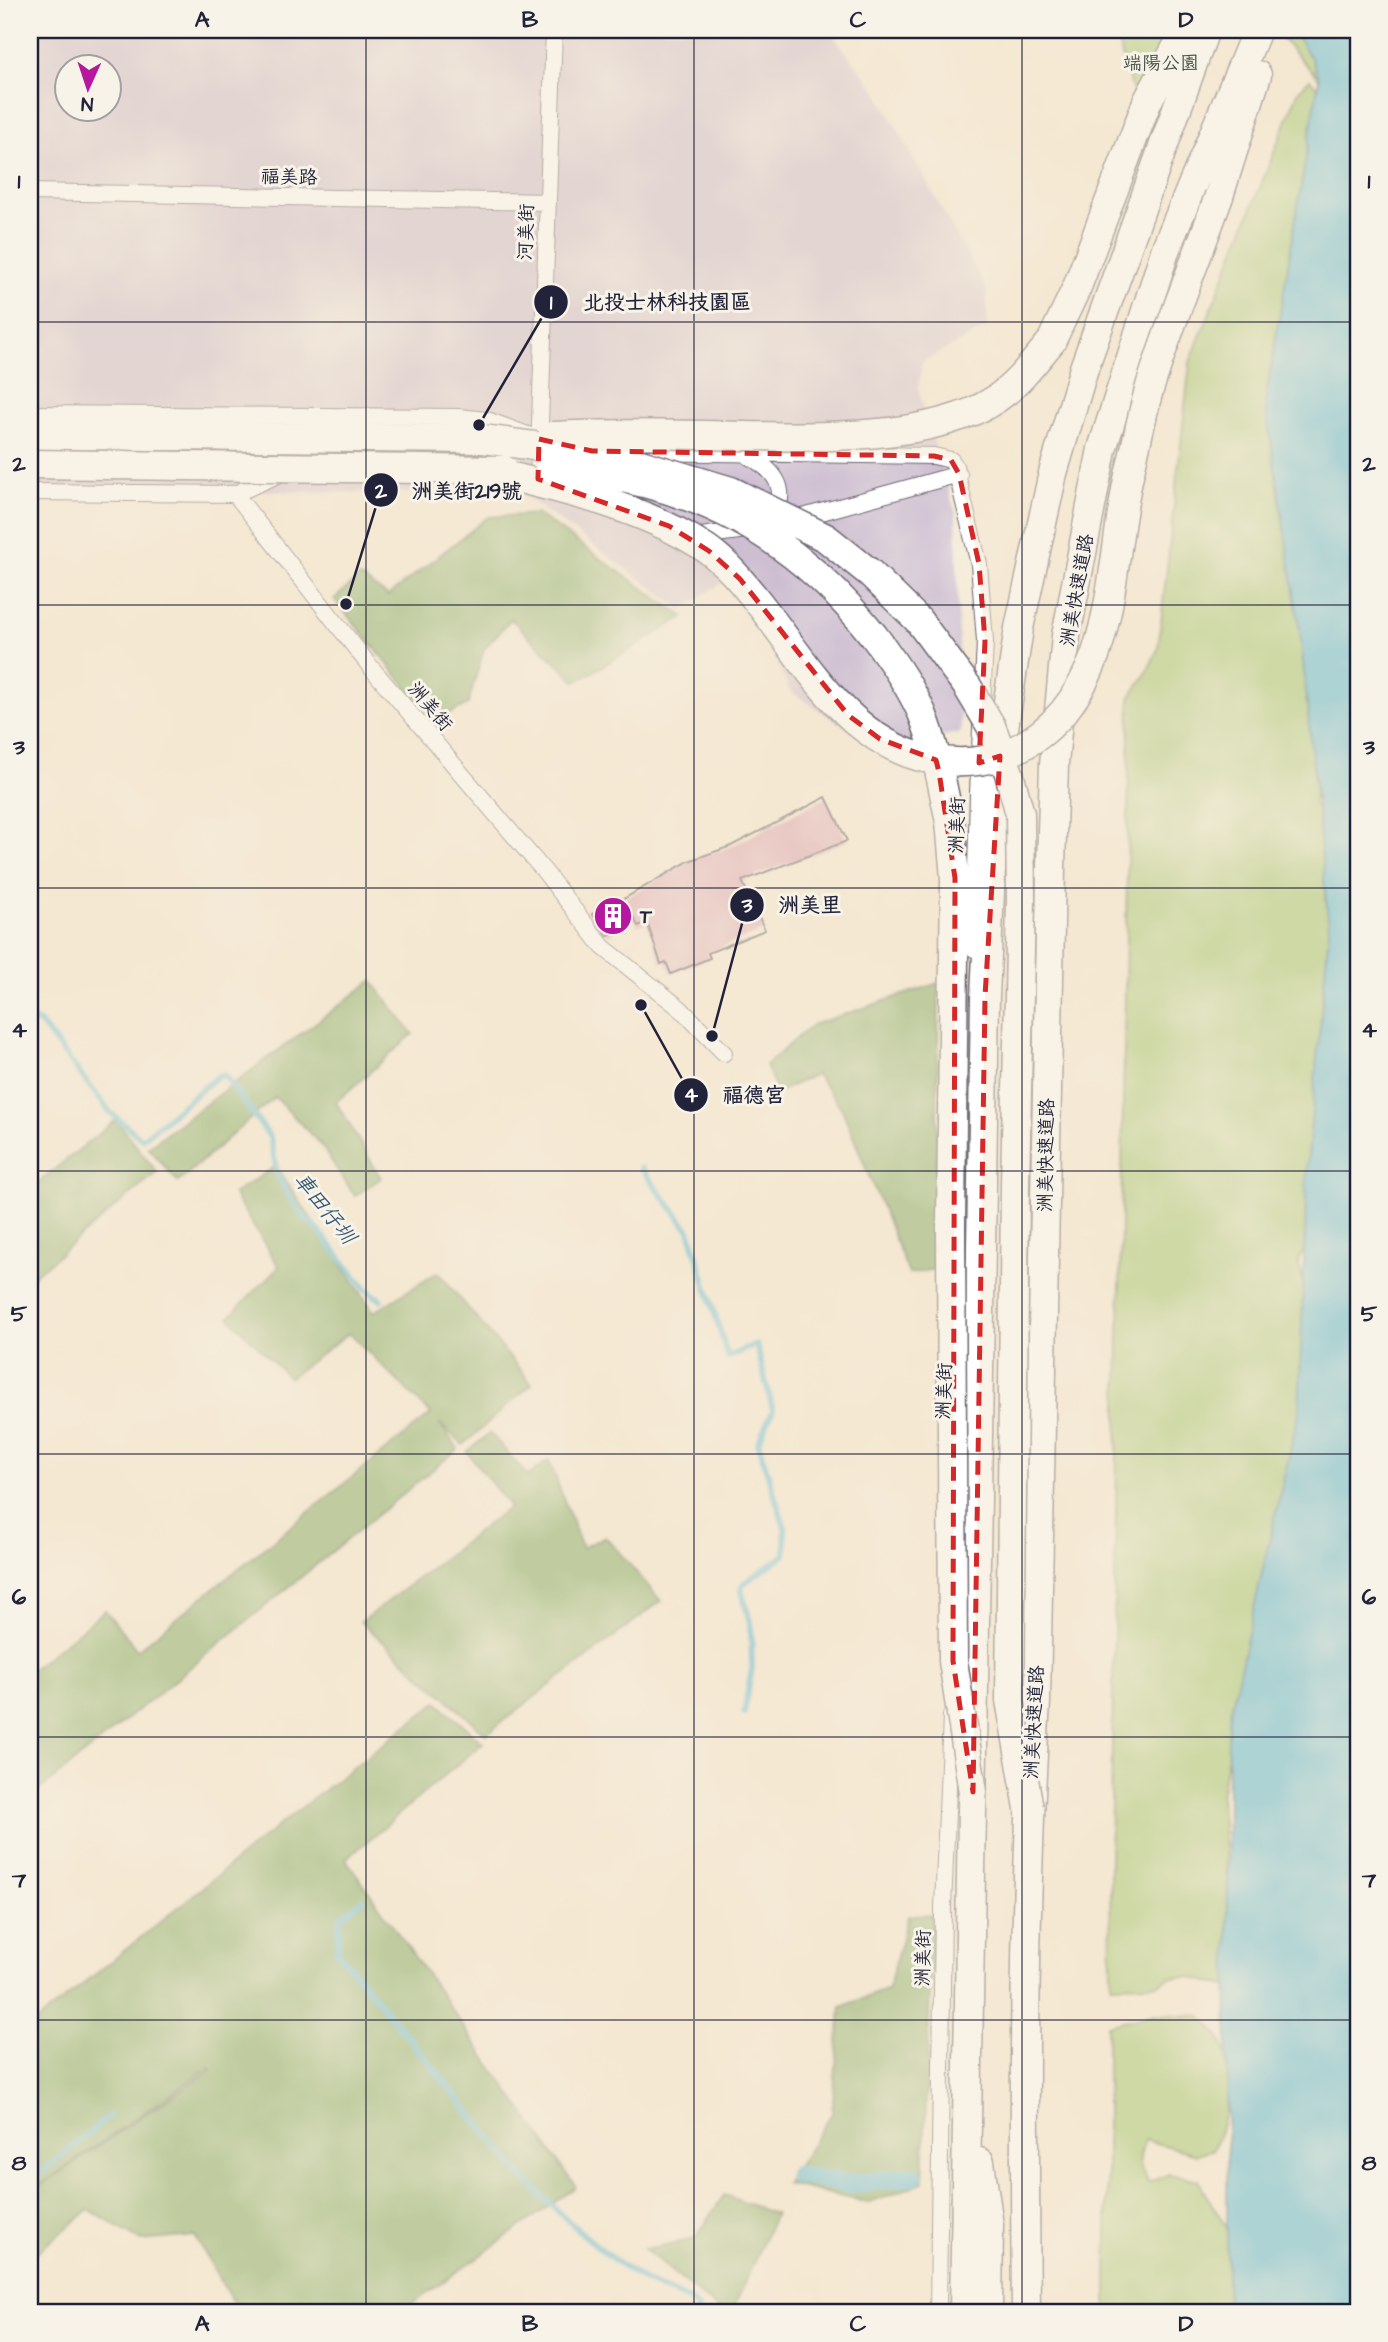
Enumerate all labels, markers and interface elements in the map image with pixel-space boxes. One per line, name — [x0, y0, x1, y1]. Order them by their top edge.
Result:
text: A — [195, 4, 210, 36]
text: B — [522, 4, 539, 36]
text: C — [850, 4, 867, 36]
text: D — [1179, 4, 1194, 36]
park label: 端陽公園 — [1123, 50, 1199, 77]
north arrow — [52, 52, 122, 122]
text: N — [80, 90, 94, 117]
street label: 福美路 — [260, 164, 318, 191]
text: 1 — [18, 165, 21, 197]
text: 1 — [1368, 165, 1371, 197]
street label: 河美街 — [512, 203, 541, 261]
callout: 北投士林科技園區 — [534, 281, 765, 323]
text: 1 — [550, 288, 553, 317]
text: 北投士林科技園區 — [583, 288, 751, 317]
text: 2 — [11, 448, 26, 480]
text: 2 — [1361, 448, 1376, 480]
callout: 洲美街219號 — [363, 469, 537, 511]
text: 2 — [374, 477, 388, 506]
text: 洲美街219號 — [412, 477, 522, 506]
street label: 洲美快速道路 — [1054, 532, 1101, 649]
street label: 洲美街 — [401, 676, 459, 737]
text: 3 — [12, 731, 25, 763]
text: 3 — [1362, 731, 1375, 763]
street label: 洲美街 — [943, 796, 972, 854]
callout: 洲美里 — [729, 884, 855, 926]
text: 3 — [741, 891, 753, 920]
text: 洲美里 — [779, 891, 842, 920]
building icon: T — [592, 895, 634, 937]
place label: T — [639, 904, 653, 931]
text: 4 — [11, 1014, 27, 1046]
text: 4 — [1361, 1014, 1377, 1046]
callout: 福德宮 — [674, 1074, 800, 1116]
text: 4 — [684, 1081, 699, 1110]
text: 福德宮 — [723, 1081, 786, 1110]
street label: 洲美快速道路 — [1032, 1098, 1061, 1212]
water label: 車田仔圳 — [287, 1167, 364, 1252]
text: 5 — [11, 1298, 28, 1330]
text: 5 — [1361, 1298, 1378, 1330]
street label: 洲美街 — [930, 1362, 959, 1420]
text: 6 — [12, 1581, 27, 1613]
text: 6 — [1362, 1581, 1377, 1613]
street label: 洲美快速道路 — [1018, 1664, 1051, 1780]
text: 7 — [11, 1864, 27, 1896]
text: 7 — [1361, 1864, 1377, 1896]
street label: 洲美街 — [910, 1929, 937, 1987]
text: 8 — [12, 2147, 27, 2179]
text: 8 — [1362, 2147, 1377, 2179]
text: A — [195, 2308, 210, 2340]
text: B — [522, 2308, 539, 2340]
text: C — [850, 2308, 867, 2340]
text: D — [1179, 2308, 1194, 2340]

